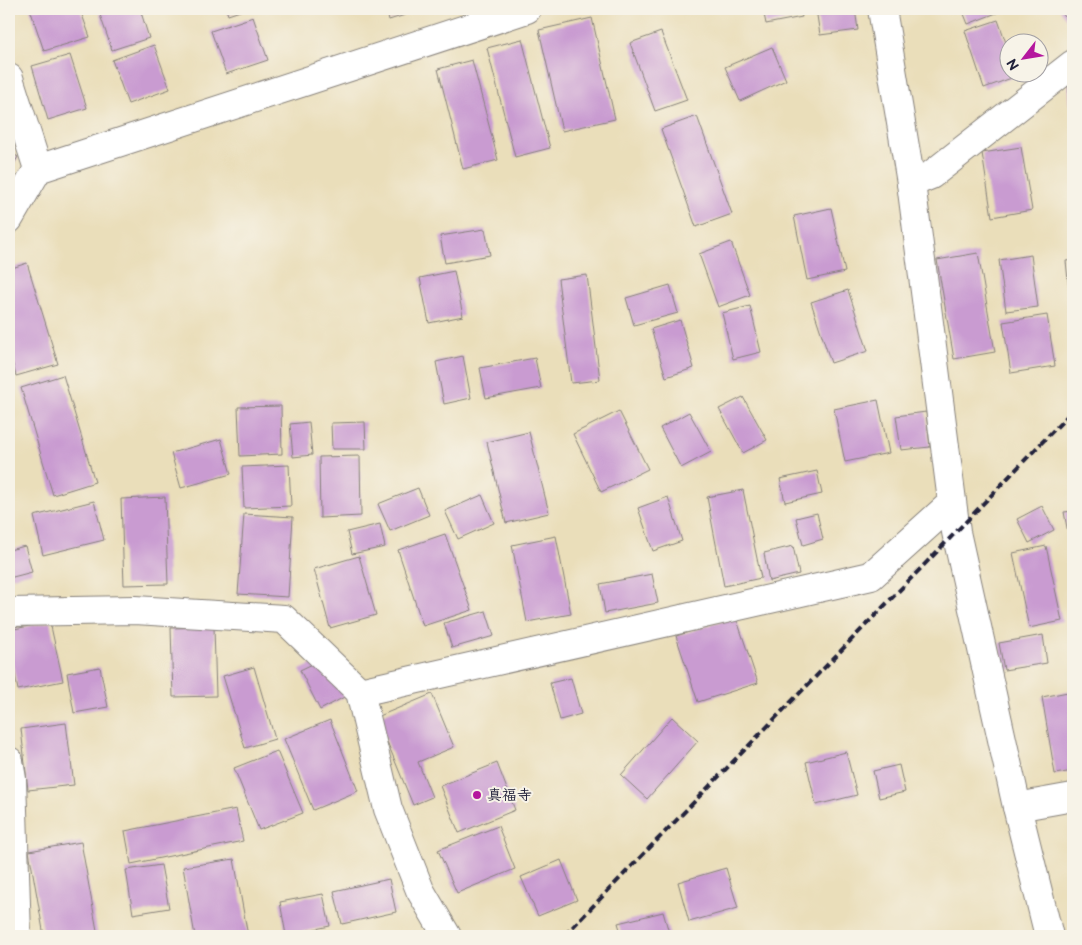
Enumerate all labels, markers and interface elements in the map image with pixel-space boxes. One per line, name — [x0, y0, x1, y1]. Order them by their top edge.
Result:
north arrow — [1000, 32, 1050, 82]
text: N — [1003, 56, 1023, 73]
place label: 真福寺 — [487, 786, 532, 805]
marker: 真福寺 — [471, 789, 483, 801]

